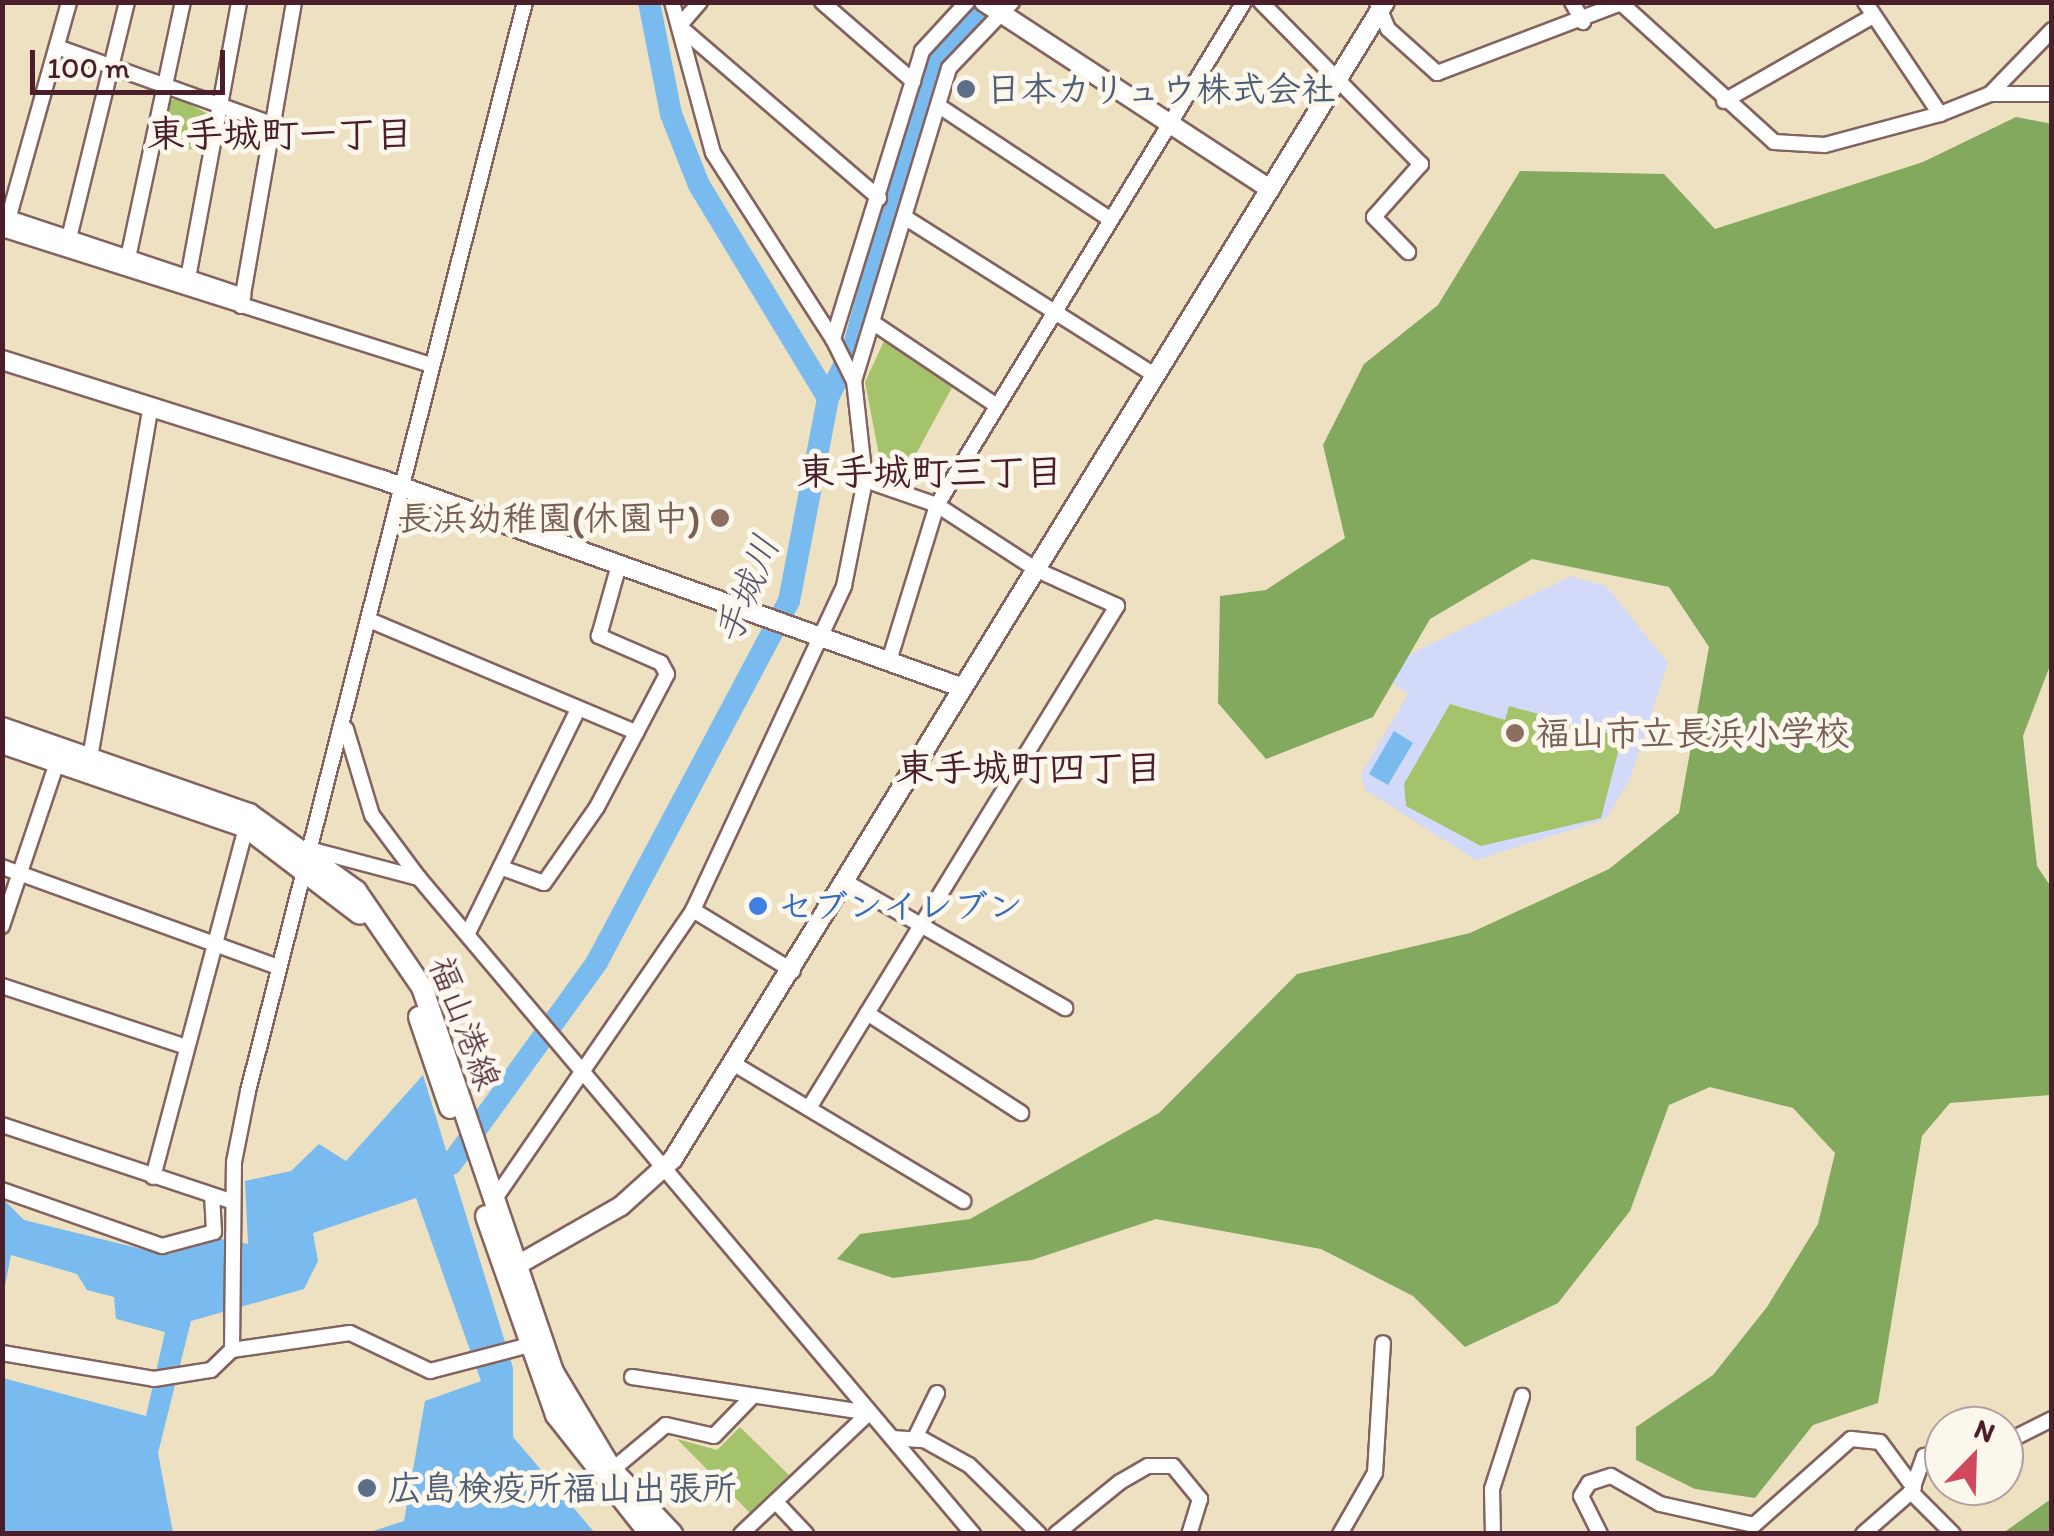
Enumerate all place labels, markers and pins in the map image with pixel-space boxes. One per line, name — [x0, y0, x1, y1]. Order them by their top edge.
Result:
place label: 日本カリュウ株式会社 — [986, 68, 1336, 110]
marker: 日本カリュウ株式会社 — [955, 78, 977, 100]
place label: 長浜幼稚園(休園中) — [397, 497, 700, 539]
marker: 長浜幼稚園(休園中) — [709, 507, 731, 529]
place label: 福山市立長浜小学校 — [1535, 712, 1850, 754]
marker: 福山市立長浜小学校 — [1504, 722, 1526, 744]
place label: セブンイレブン — [778, 885, 1023, 927]
marker: セブンイレブン — [747, 895, 769, 917]
place label: 広島検疫所福山出張所 — [387, 1467, 737, 1509]
marker: 広島検疫所福山出張所 — [356, 1477, 378, 1499]

